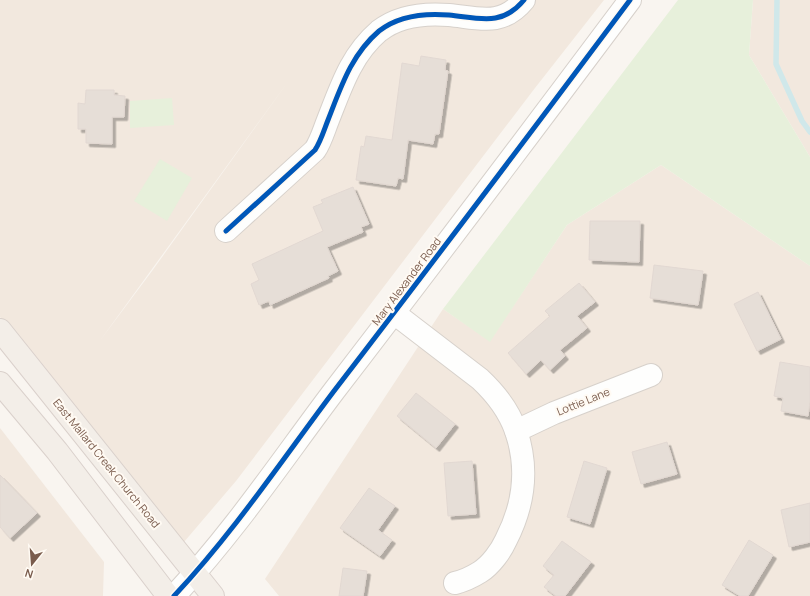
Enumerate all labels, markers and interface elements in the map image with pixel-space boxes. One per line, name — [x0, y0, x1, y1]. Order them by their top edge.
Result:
street label: Mary Alexander Road — [368, 234, 444, 328]
street label: Lottie Lane — [554, 383, 612, 418]
street label: East Mallard Creek Church Road — [50, 395, 164, 531]
north arrow — [12, 544, 52, 584]
text: N — [23, 566, 35, 582]

